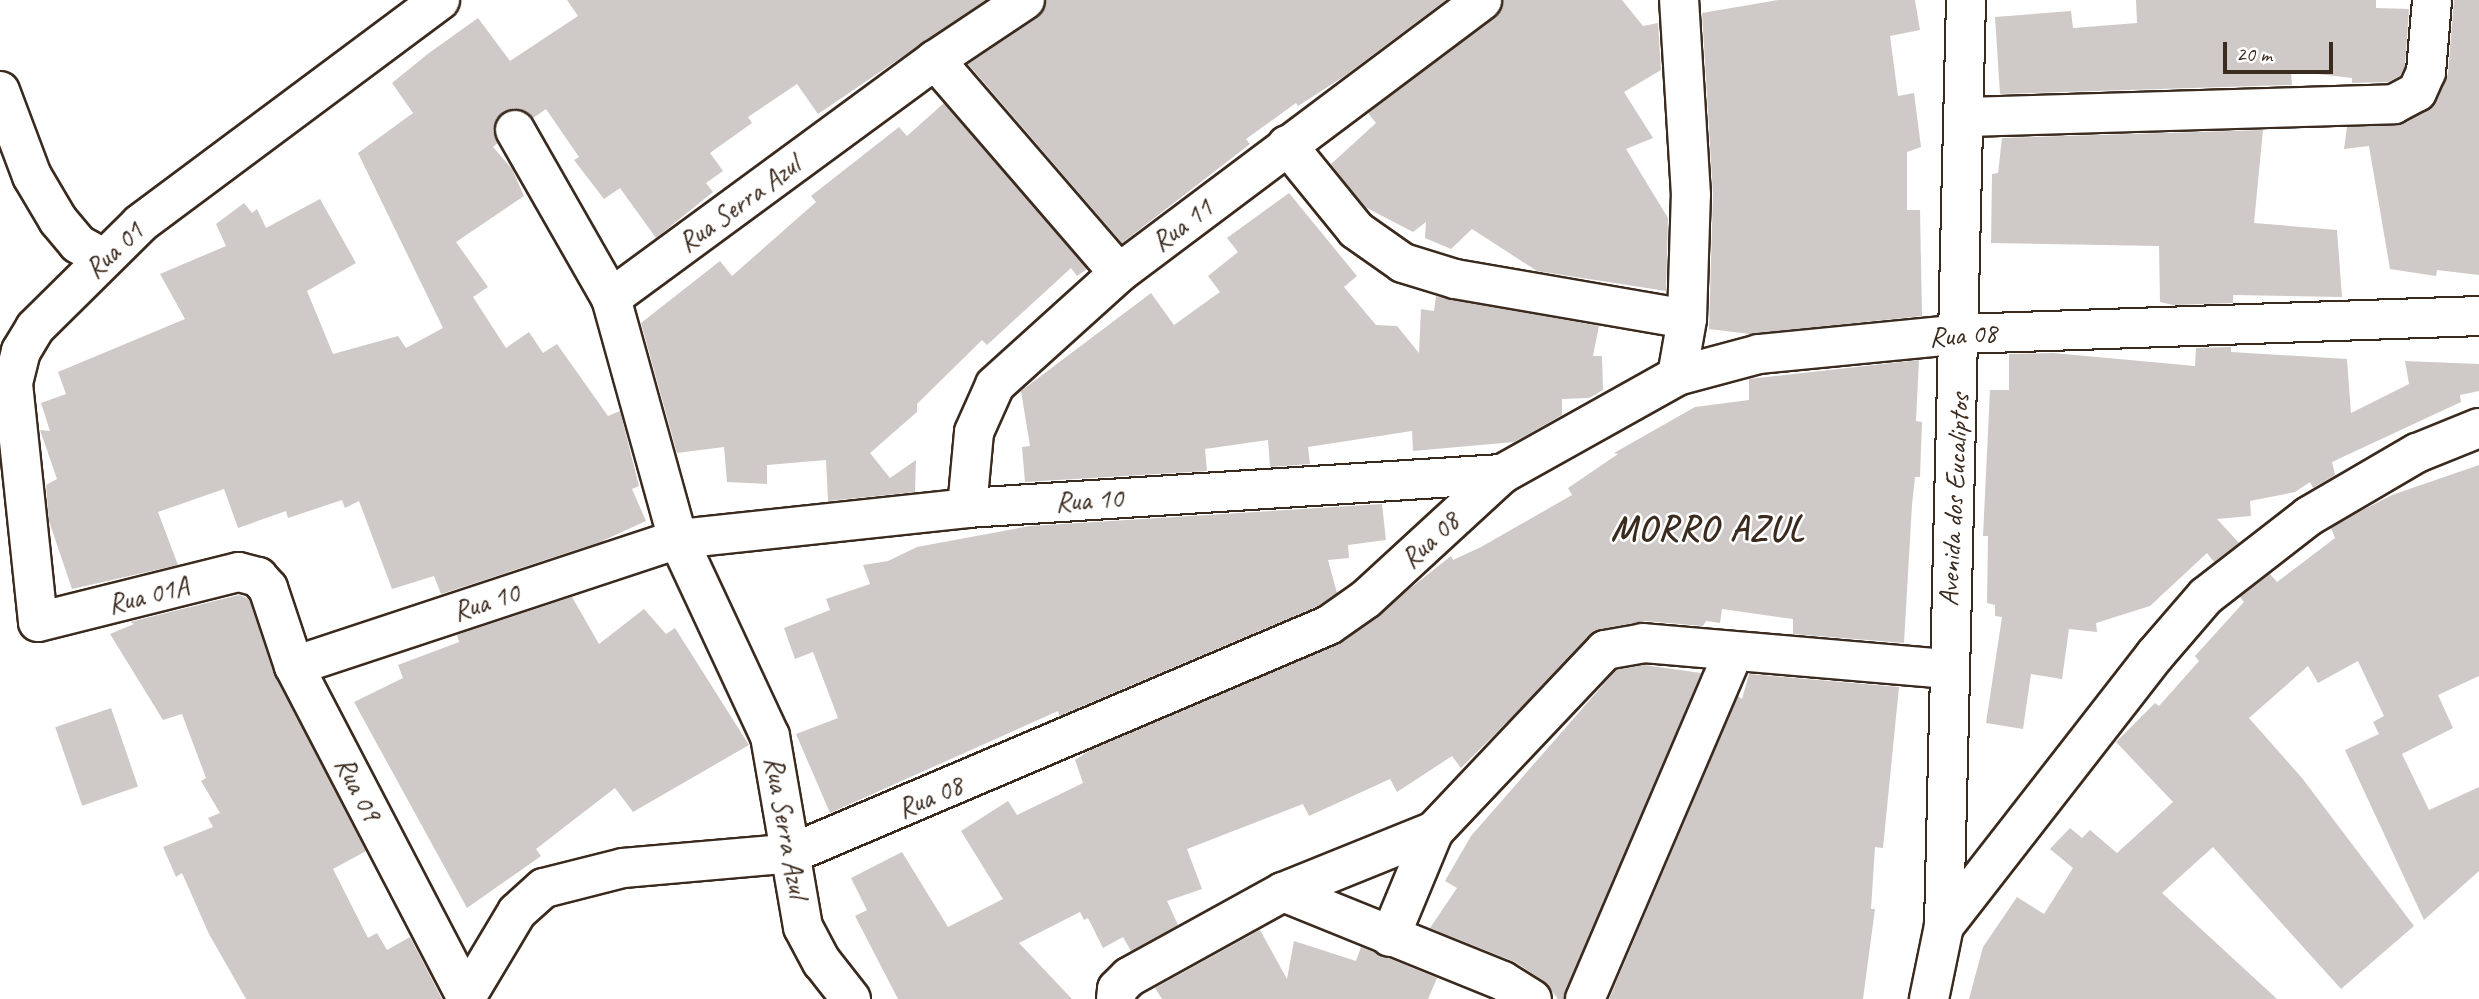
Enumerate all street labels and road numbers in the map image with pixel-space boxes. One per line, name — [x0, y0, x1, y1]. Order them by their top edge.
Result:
street label: Rua Serra Azul — [672, 149, 806, 259]
street label: Rua 11 — [1145, 191, 1219, 259]
street label: Rua 01 — [78, 215, 150, 285]
street label: Rua 08 — [1928, 316, 1998, 354]
street label: Avenida dos Eucaliptos — [1932, 393, 1976, 607]
street label: Rua 10 — [1054, 481, 1124, 519]
street label: Rua 08 — [1394, 505, 1466, 575]
street label: Rua 01A — [104, 569, 192, 621]
street label: Rua 10 — [449, 576, 523, 628]
street label: Rua 09 — [328, 751, 388, 827]
street label: Rua Serra Azul — [757, 754, 815, 900]
street label: Rua 08 — [892, 768, 968, 826]

